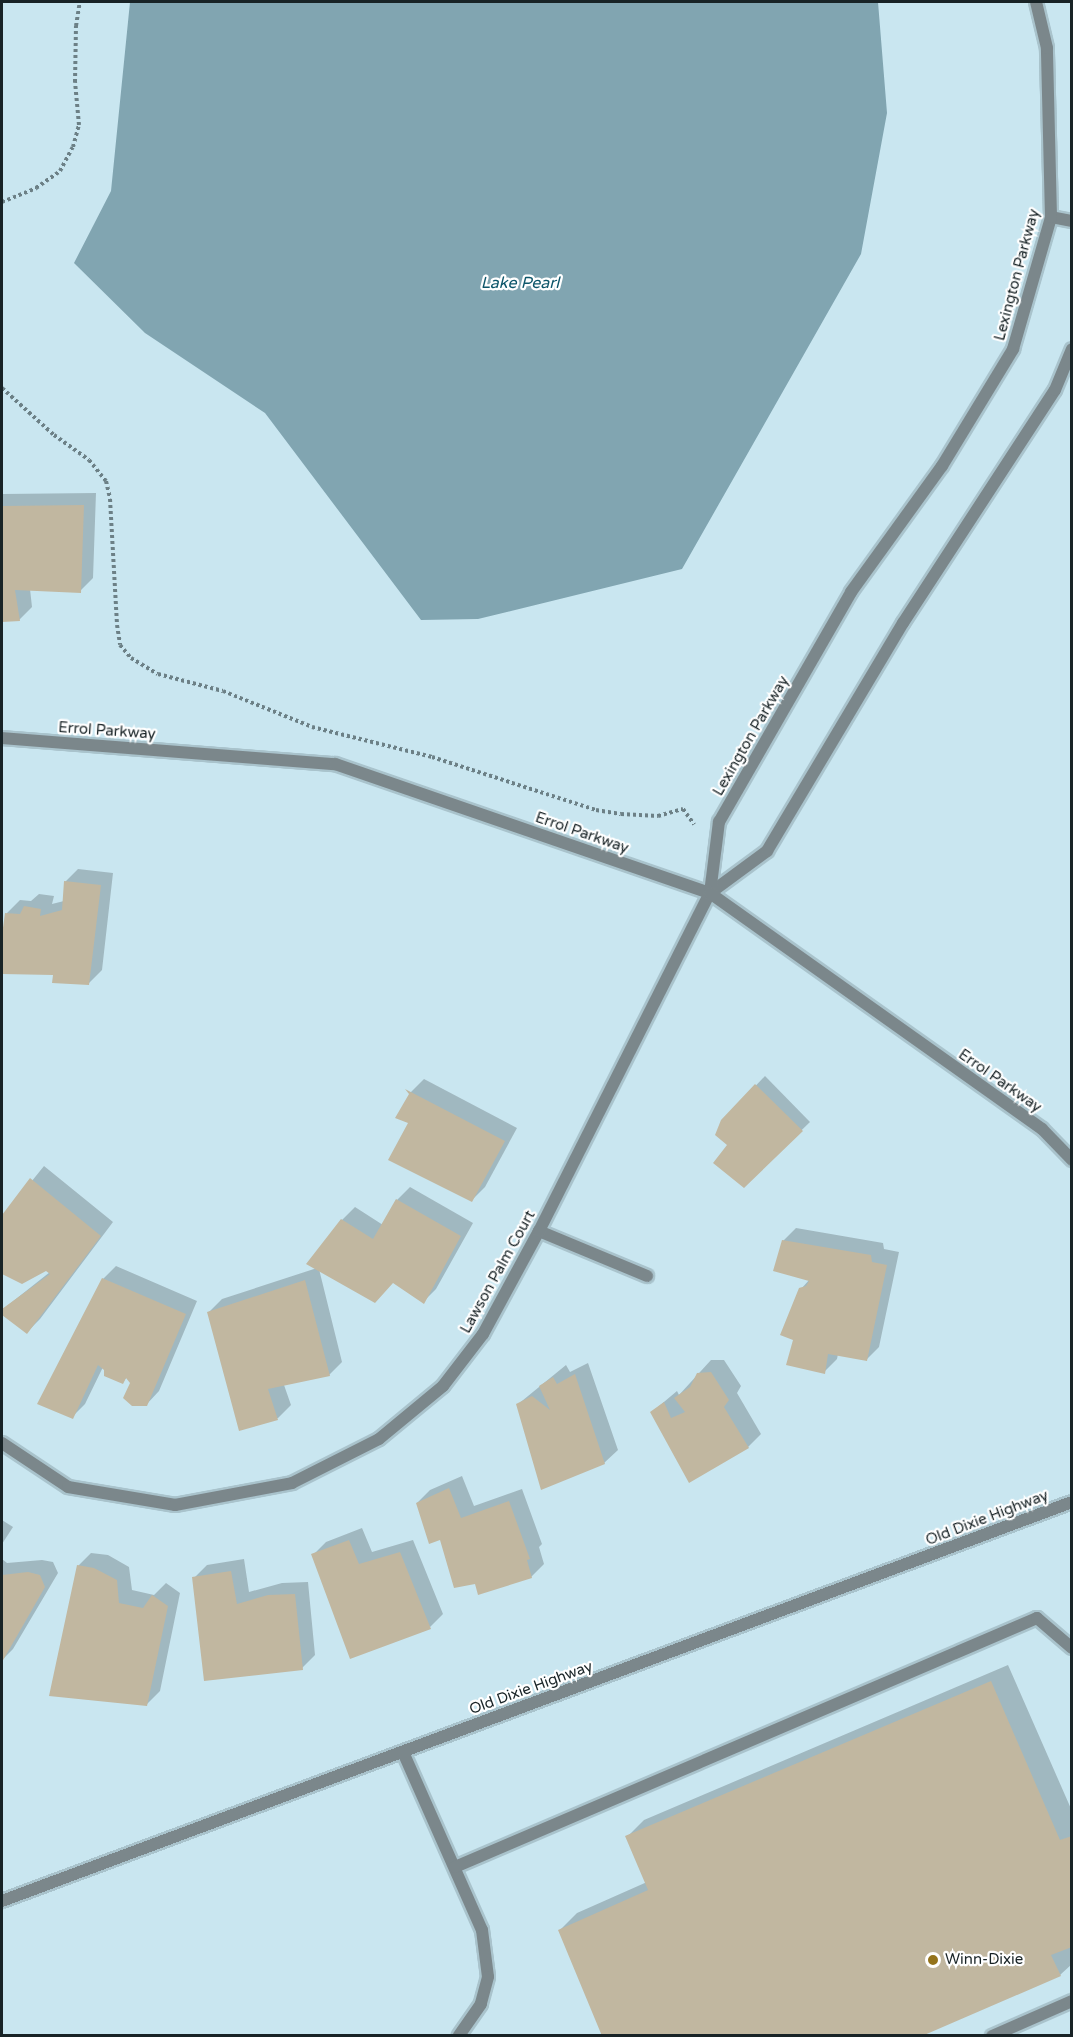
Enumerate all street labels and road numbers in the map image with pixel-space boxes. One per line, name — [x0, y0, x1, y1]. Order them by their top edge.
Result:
street label: Lexington Parkway — [991, 207, 1043, 343]
street label: Lexington Parkway — [709, 673, 793, 799]
street label: Errol Parkway — [58, 719, 156, 743]
street label: Errol Parkway — [533, 809, 631, 857]
street label: Errol Parkway — [955, 1046, 1045, 1116]
street label: Lawson Palm Court — [457, 1207, 539, 1337]
street label: Old Dixie Highway — [923, 1486, 1051, 1550]
street label: Old Dixie Highway — [467, 1657, 595, 1719]

